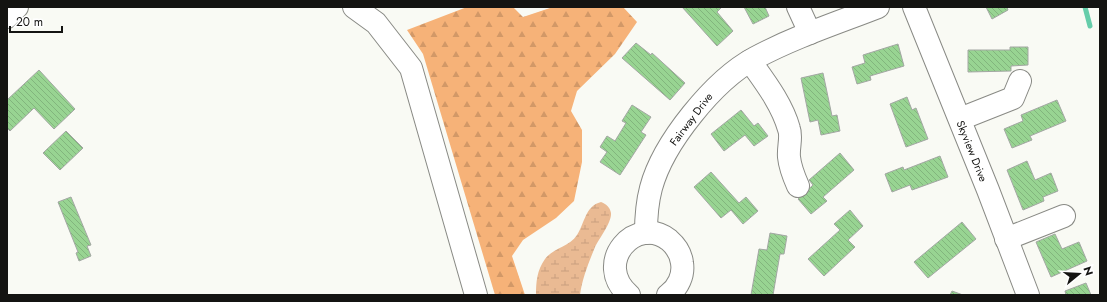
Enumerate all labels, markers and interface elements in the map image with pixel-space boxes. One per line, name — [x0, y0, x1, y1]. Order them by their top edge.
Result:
scale bar — [10, 8, 62, 34]
text: 20 m — [16, 13, 43, 31]
street label: Fairway Drive — [666, 89, 716, 149]
street label: Skyview Drive — [952, 118, 992, 184]
north arrow — [1059, 254, 1099, 294]
text: N — [1080, 264, 1097, 278]

